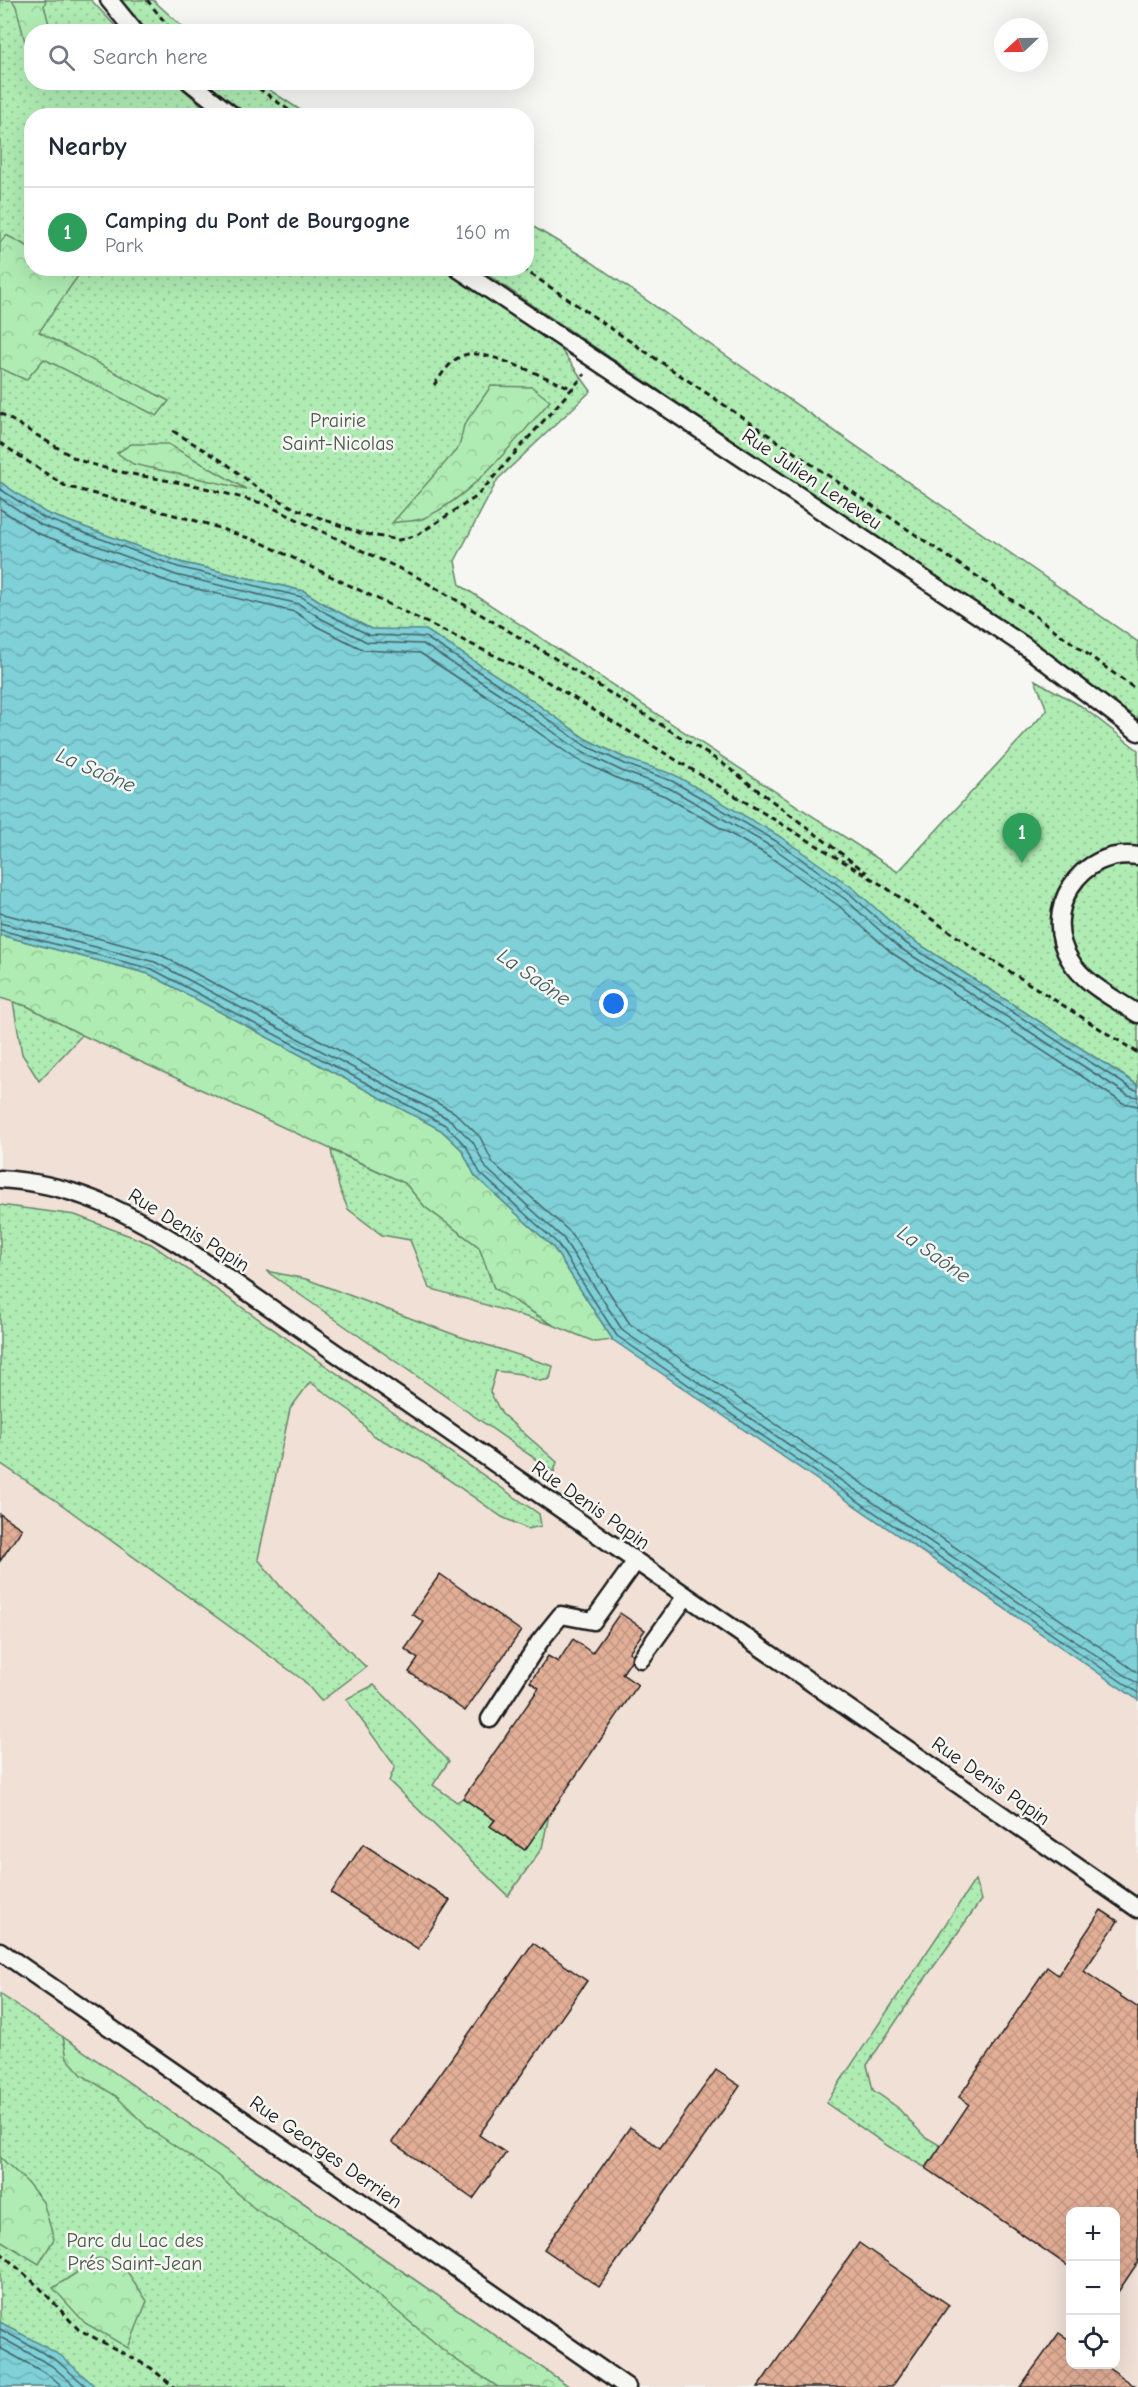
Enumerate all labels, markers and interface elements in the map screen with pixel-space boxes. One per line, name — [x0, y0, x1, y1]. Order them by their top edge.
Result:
north arrow — [994, 18, 1048, 72]
search box — [24, 24, 534, 90]
icon: search — [45, 41, 78, 74]
text: Search here — [93, 44, 208, 70]
text: Nearby — [48, 132, 127, 162]
text: Camping du Pont de Bourgogne — [105, 208, 410, 234]
text: 1 — [64, 221, 71, 244]
text: 160 m — [456, 221, 510, 244]
text: Park — [105, 234, 143, 257]
park label: Prairie Saint-Nicolas — [282, 409, 394, 455]
street label: Rue Julien Leneveu — [738, 424, 886, 534]
water label: La Saône — [53, 743, 140, 798]
pin: 1 — [1002, 814, 1042, 863]
water label: La Saône — [493, 943, 576, 1011]
your location — [599, 989, 628, 1018]
street label: Rue Denis Papin — [124, 1183, 254, 1277]
water label: La Saône — [893, 1220, 976, 1288]
street label: Rue Denis Papin — [527, 1456, 655, 1554]
street label: Rue Denis Papin — [927, 1732, 1055, 1830]
street label: Rue Georges Derrien — [245, 2091, 407, 2213]
map controls — [1066, 2207, 1120, 2369]
button: + — [1066, 2207, 1120, 2261]
park label: Parc du Lac des Prés Saint-Jean — [66, 2229, 204, 2275]
button: − — [1066, 2261, 1120, 2315]
button: locate — [1066, 2315, 1120, 2369]

